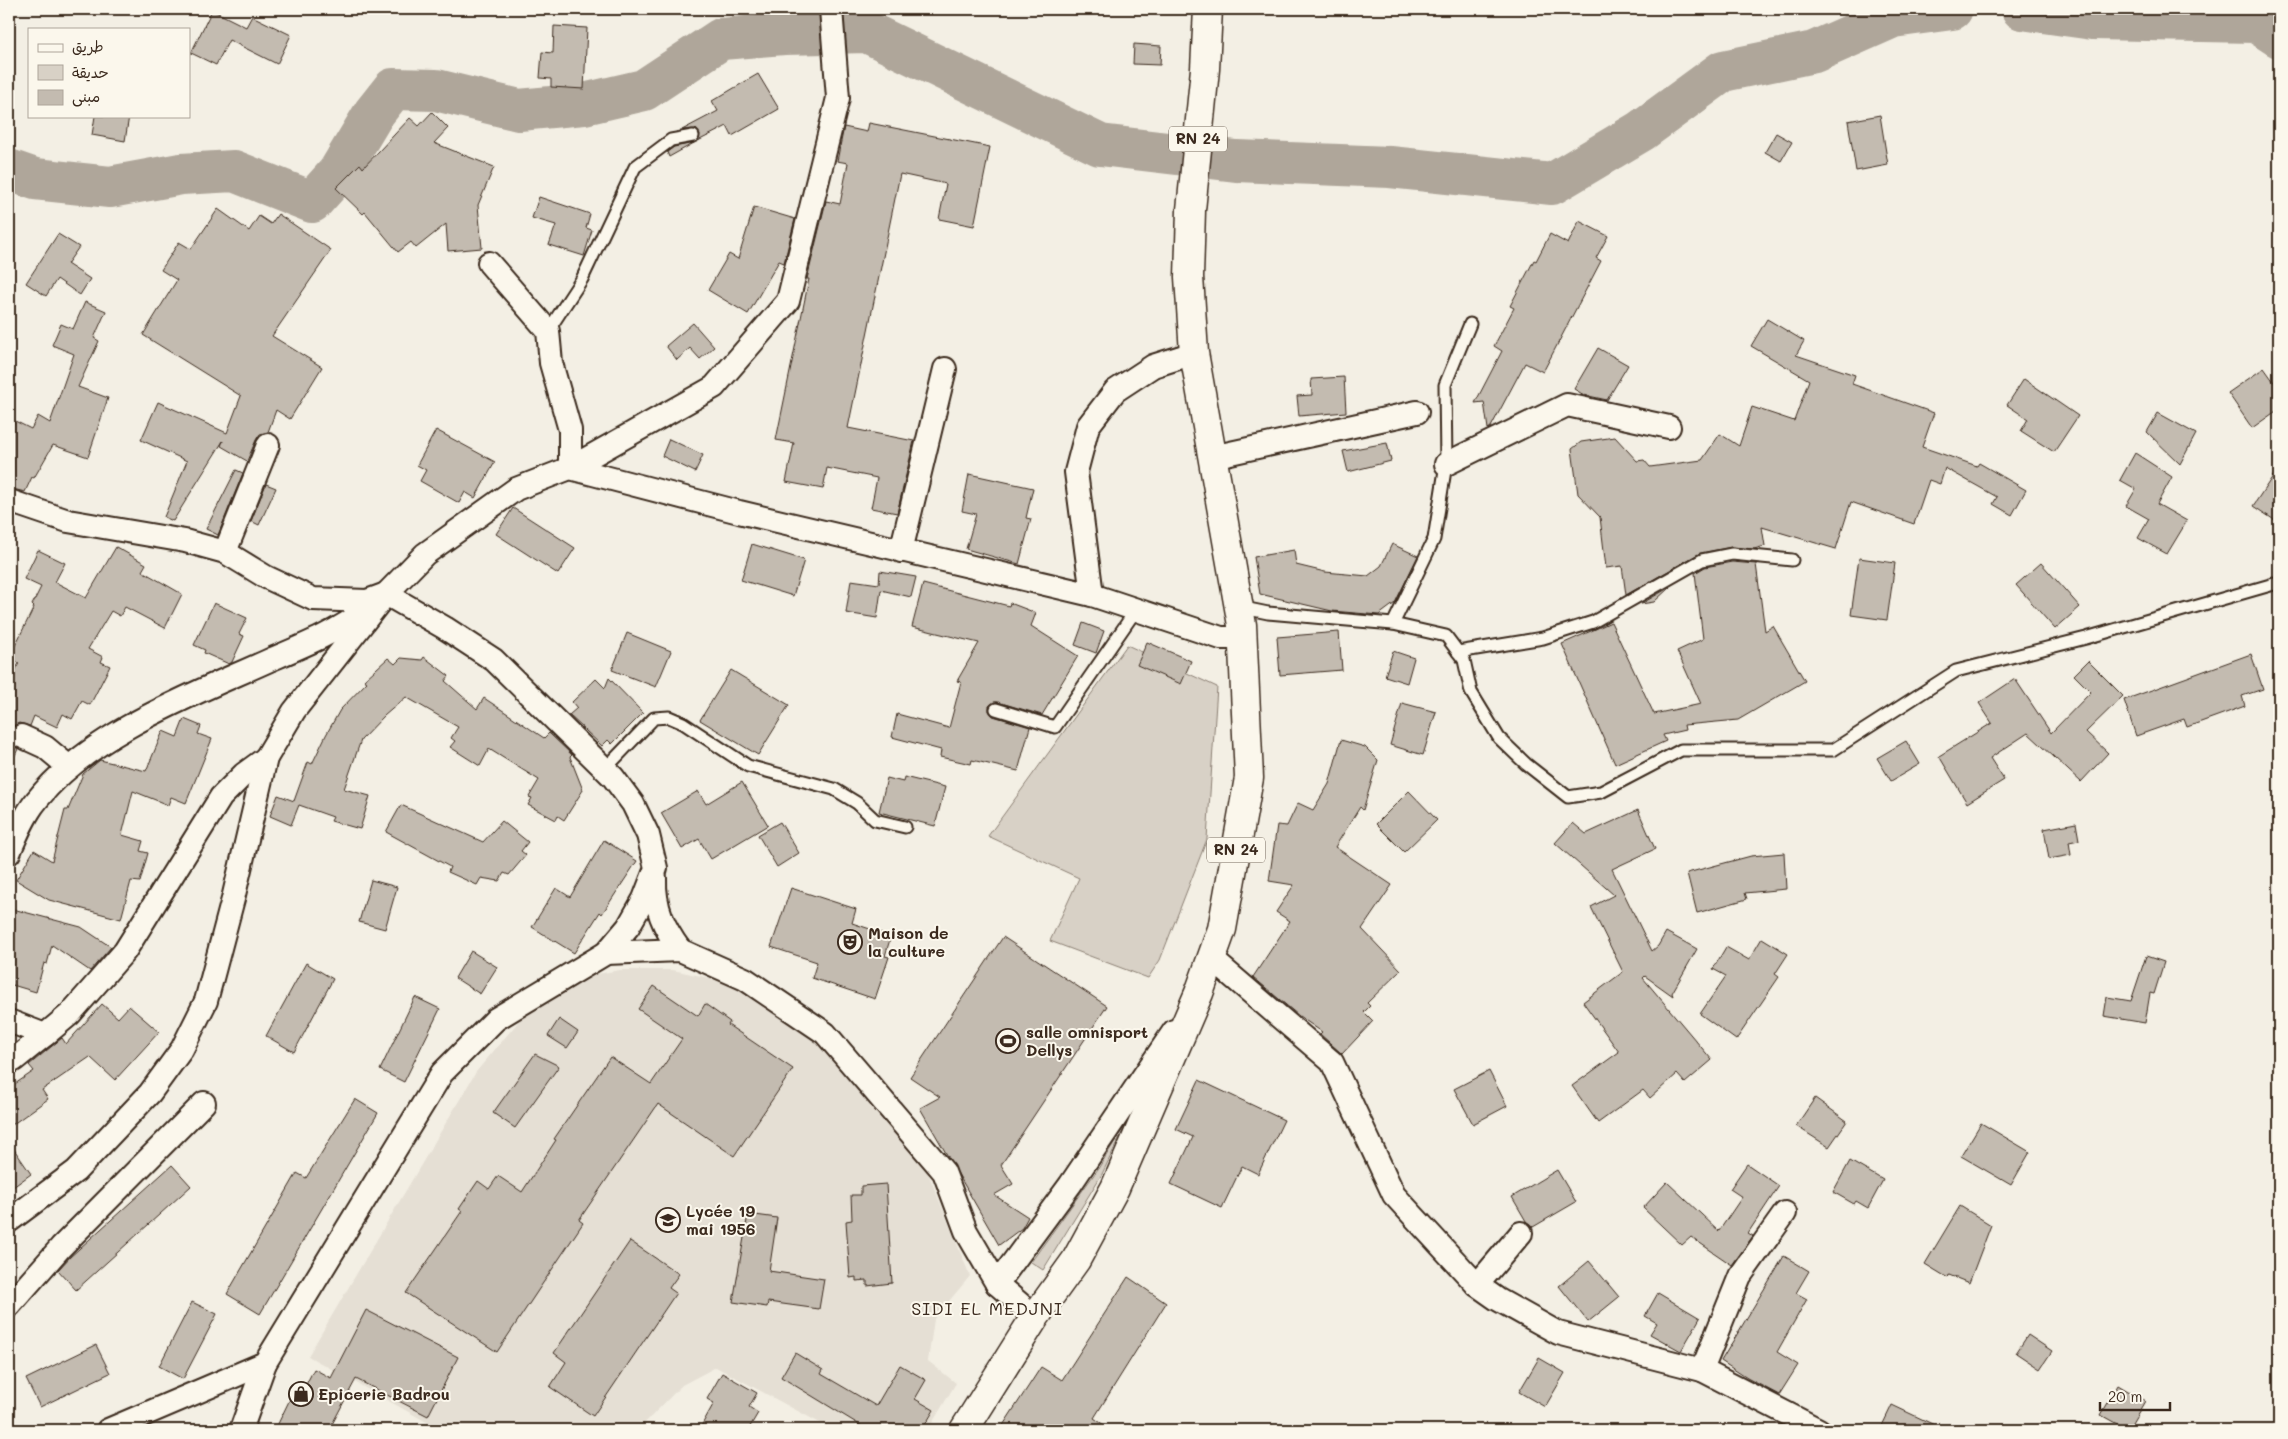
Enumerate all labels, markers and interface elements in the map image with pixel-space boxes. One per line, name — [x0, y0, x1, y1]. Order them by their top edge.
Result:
legend — [28, 28, 190, 118]
text: طريق — [72, 36, 104, 56]
text: حديقة — [72, 62, 109, 82]
text: مبنى — [72, 86, 100, 107]
road number: RN 24 — [1169, 126, 1227, 152]
road number: RN 24 — [1207, 838, 1265, 862]
place label: Maison de la culture — [868, 922, 949, 961]
theatre icon: Maison de la culture — [837, 929, 863, 955]
place label: salle omnisport Dellys — [1026, 1021, 1148, 1060]
sports icon: salle omnisport Dellys — [995, 1028, 1021, 1054]
place label: Lycée 19 mai 1956 — [686, 1200, 756, 1239]
school or university icon: Lycée 19 mai 1956 — [655, 1207, 681, 1233]
district label: SIDI EL MEDJNI — [911, 1296, 1063, 1320]
scale bar — [2100, 1379, 2170, 1411]
shop icon: Epicerie Badrou — [288, 1381, 314, 1407]
place label: Epicerie Badrou — [318, 1383, 450, 1404]
text: 20 m — [2108, 1386, 2142, 1406]

